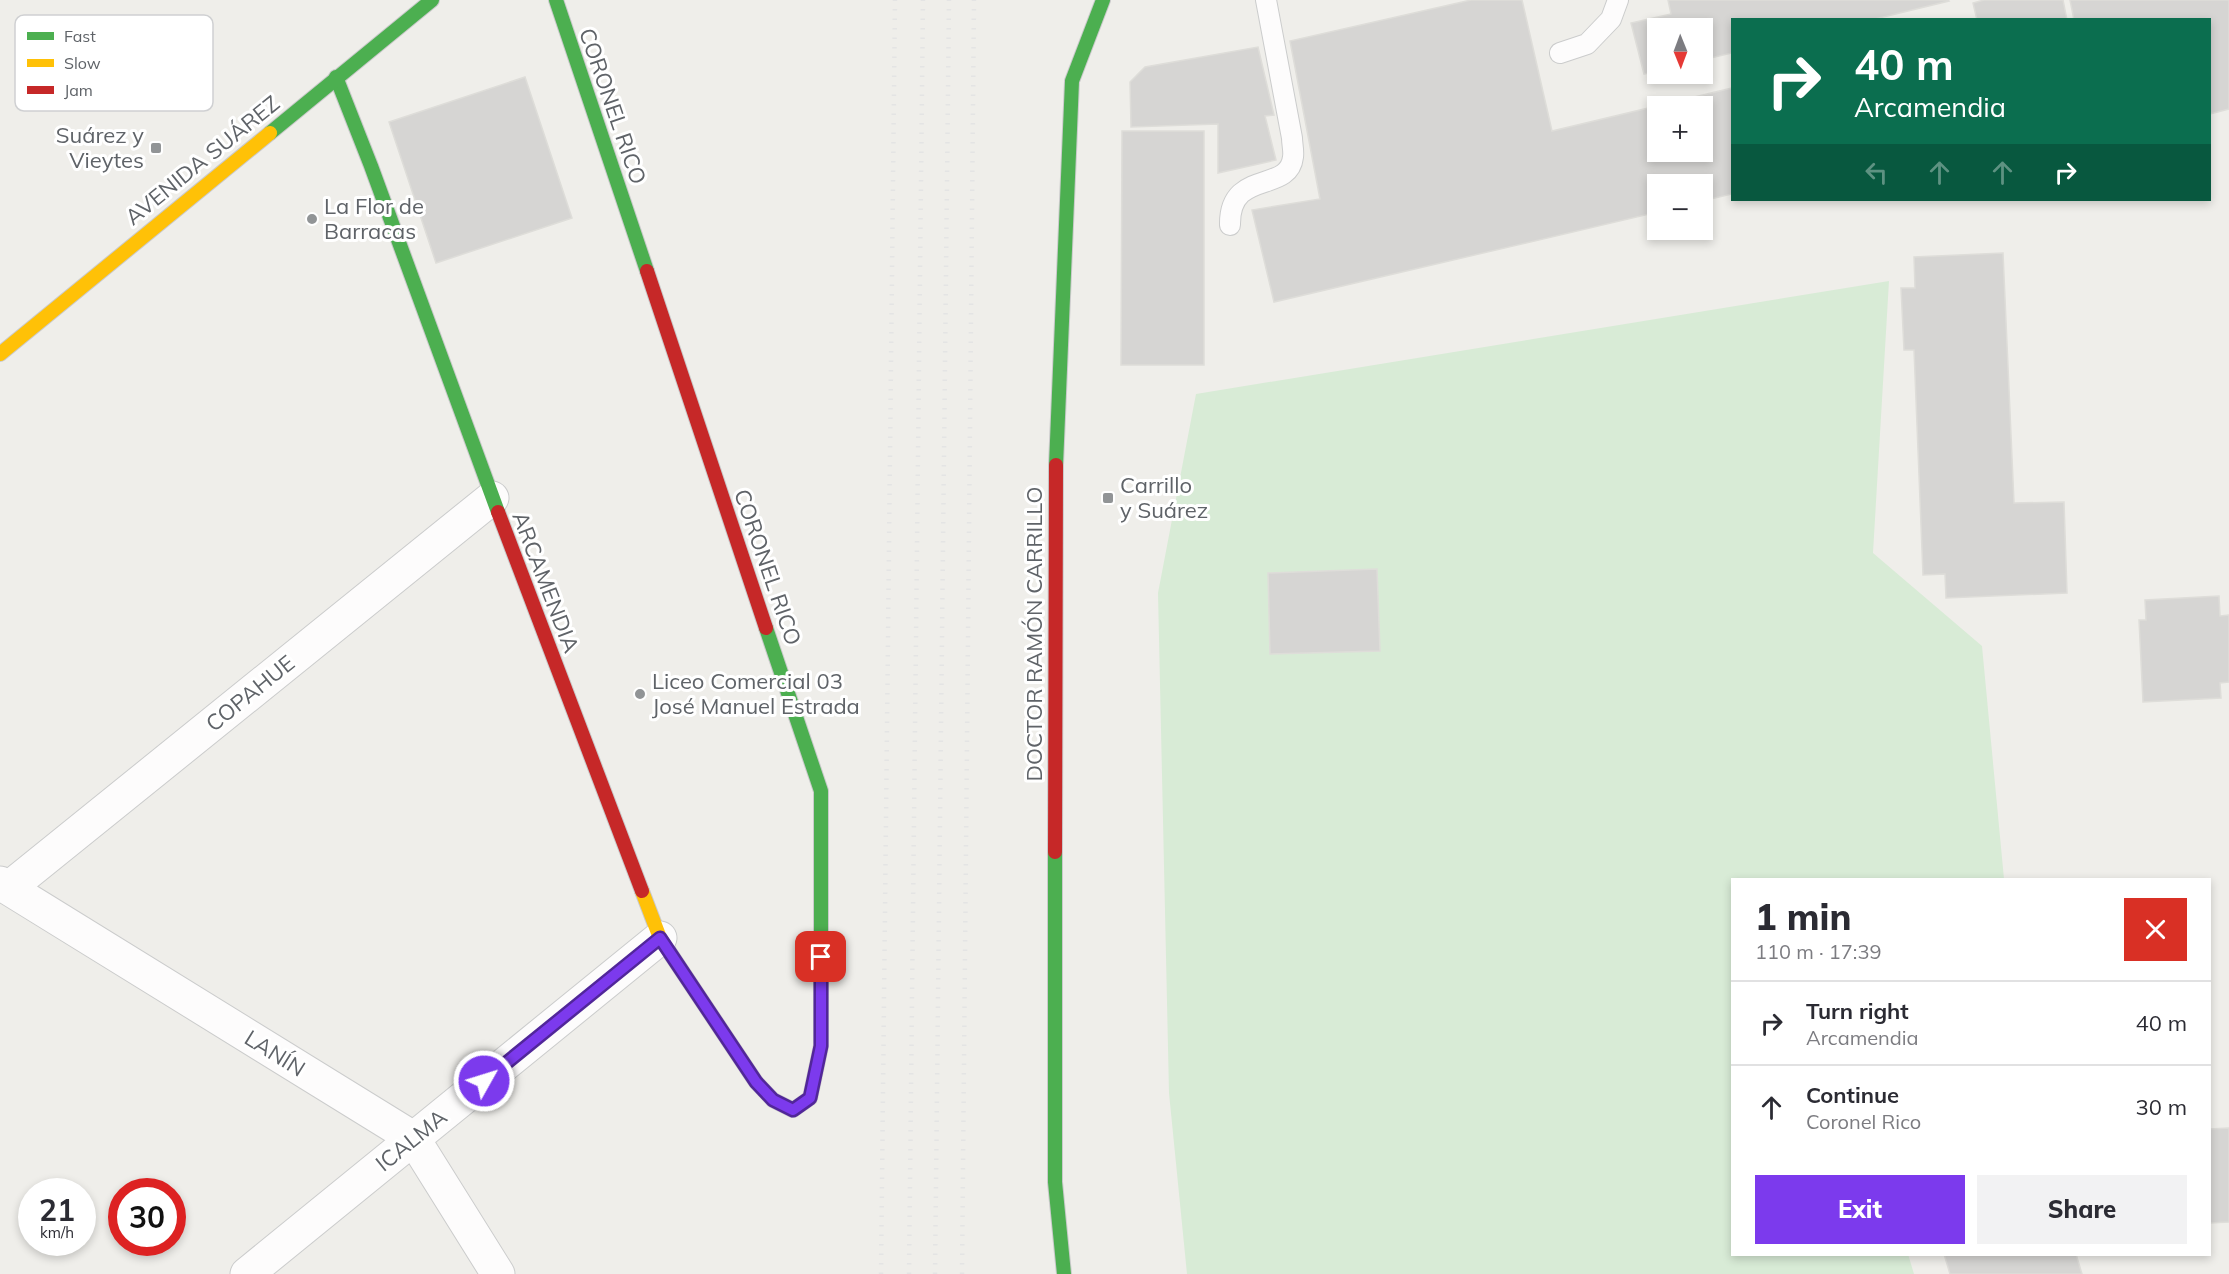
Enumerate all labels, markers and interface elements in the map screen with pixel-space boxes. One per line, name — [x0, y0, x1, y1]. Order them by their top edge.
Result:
legend — [15, 15, 213, 111]
north arrow — [1647, 18, 1713, 84]
map controls — [1647, 18, 1713, 240]
street label: CORONEL RICO — [573, 24, 653, 188]
text: Fast — [64, 26, 96, 46]
text: 40 m — [1854, 38, 1954, 91]
icon: right — [1755, 42, 1833, 120]
text: Slow — [64, 53, 101, 73]
text: Jam — [64, 80, 93, 100]
street label: AVENIDA SUÁREZ — [119, 89, 285, 231]
text: Arcamendia — [1854, 90, 2006, 124]
button: + — [1647, 96, 1713, 162]
place label: Suárez y Vieytes — [56, 121, 144, 174]
marker: Suárez y Vieytes — [149, 141, 163, 155]
icon: left — [1860, 156, 1893, 189]
icon: ahead — [1923, 156, 1956, 189]
icon: ahead — [1986, 156, 2019, 189]
icon: right — [2049, 156, 2082, 189]
button: − — [1647, 174, 1713, 240]
place label: La Flor de Barracas — [324, 192, 424, 245]
marker: La Flor de Barracas — [305, 212, 319, 226]
place label: Carrillo y Suárez — [1120, 471, 1208, 524]
street label: CORONEL RICO — [728, 485, 808, 649]
street label: DOCTOR RAMÓN CARRILLO — [1020, 487, 1048, 781]
marker: Carrillo y Suárez — [1101, 491, 1115, 505]
street label: ARCAMENDIA — [506, 508, 586, 656]
street label: COPAHUE — [200, 649, 300, 737]
place label: Liceo Comercial 03 José Manuel Estrada — [652, 667, 860, 720]
marker: Liceo Comercial 03 José Manuel Estrada — [633, 687, 647, 701]
text: 1 min — [1755, 894, 1851, 939]
button: close — [2124, 898, 2187, 961]
pin — [795, 931, 846, 982]
text: 110 m · 17:39 — [1755, 939, 1881, 964]
icon: arrive — [804, 940, 837, 973]
text: Turn right — [1806, 997, 1909, 1025]
icon: right — [1755, 1007, 1788, 1040]
text: 40 m — [2136, 1009, 2187, 1037]
street label: LANÍN — [239, 1024, 311, 1082]
text: Arcamendia — [1806, 1025, 1919, 1050]
position arrow — [452, 1049, 516, 1113]
text: Continue — [1806, 1081, 1899, 1109]
icon: ahead — [1755, 1091, 1788, 1124]
text: 30 m — [2136, 1093, 2187, 1121]
street label: ICALMA — [370, 1103, 452, 1177]
text: Coronel Rico — [1806, 1109, 1921, 1134]
button: Exit — [1755, 1175, 1965, 1244]
button: Share — [1977, 1175, 2187, 1244]
speed limit sign: 30 — [108, 1178, 186, 1256]
text: 21 — [39, 1191, 75, 1229]
text: km/h — [40, 1223, 74, 1242]

